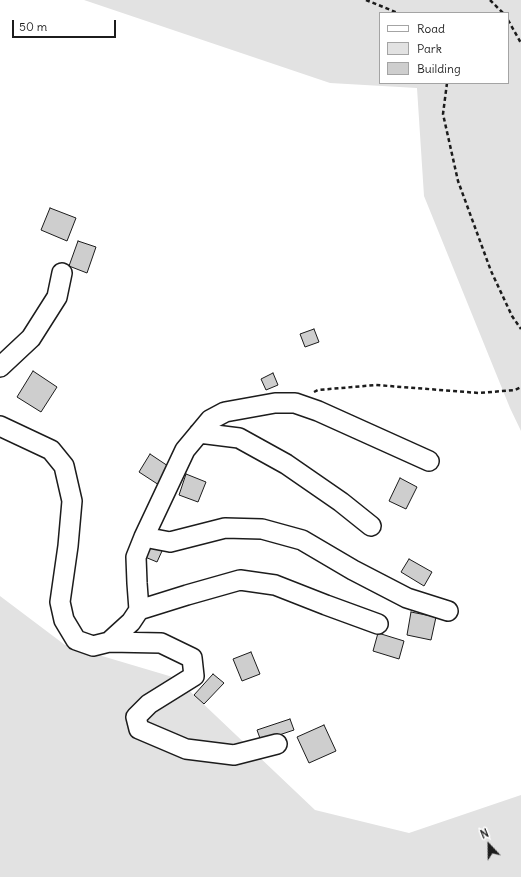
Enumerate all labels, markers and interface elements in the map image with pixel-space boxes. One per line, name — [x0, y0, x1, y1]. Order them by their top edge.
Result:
scale bar — [14, 12, 118, 38]
legend — [379, 12, 509, 84]
text: 50 m — [19, 19, 47, 34]
text: Road — [417, 21, 445, 36]
text: Park — [417, 41, 442, 56]
text: Building — [417, 61, 461, 76]
north arrow — [469, 825, 509, 865]
text: N — [478, 826, 491, 842]

